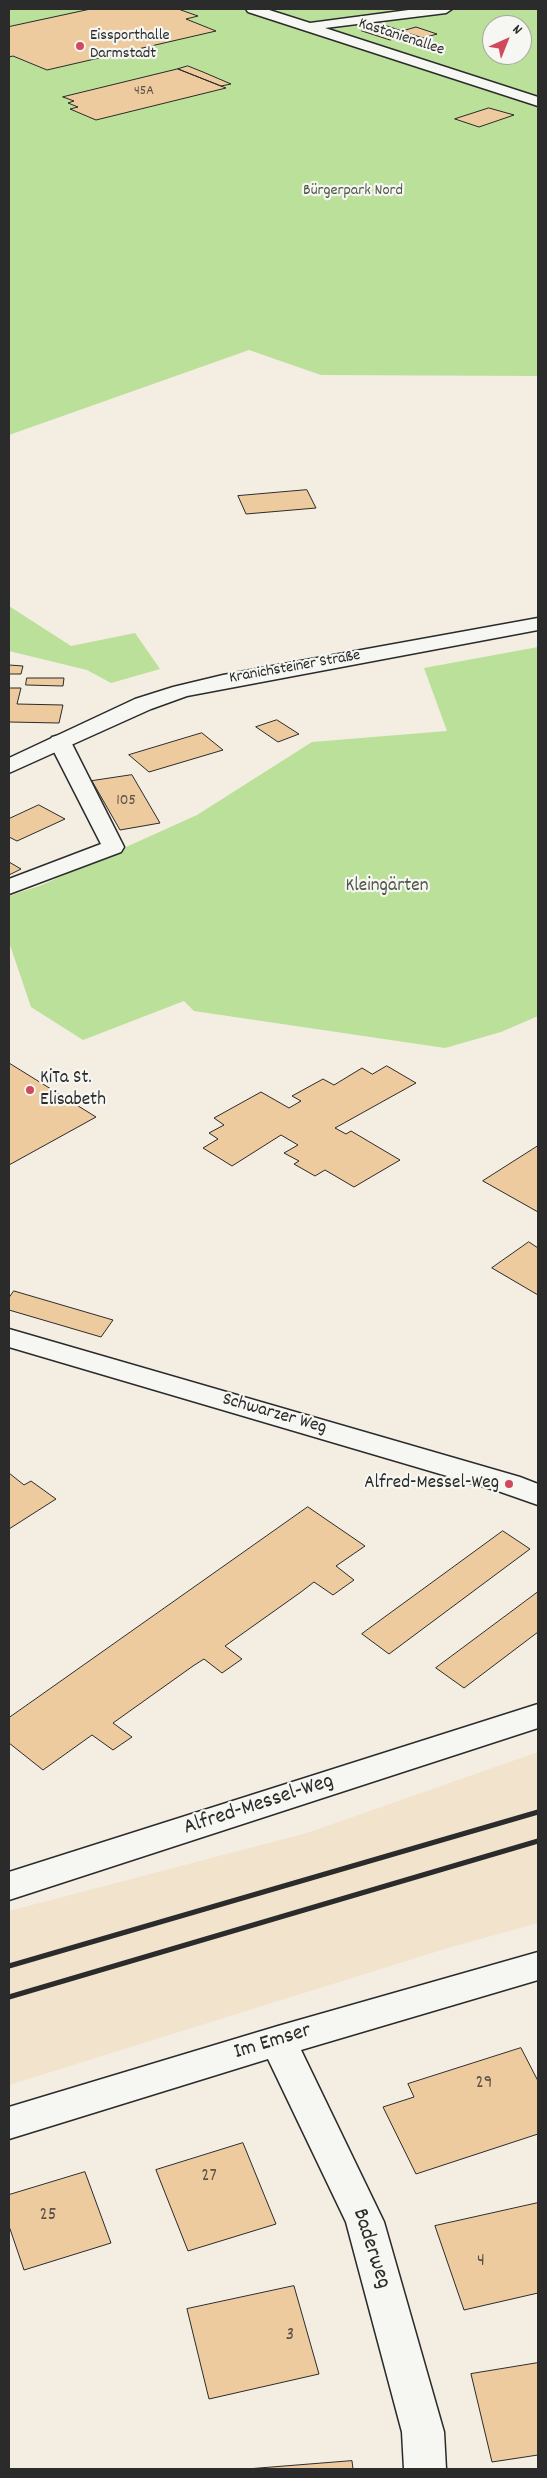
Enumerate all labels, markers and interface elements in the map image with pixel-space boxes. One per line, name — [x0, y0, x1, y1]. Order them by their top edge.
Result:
street label: Kastanienallee — [356, 15, 446, 61]
north arrow — [482, 15, 532, 65]
text: N — [507, 20, 526, 40]
place label: Eissporthalle Darmstadt — [90, 27, 169, 65]
marker: Eissporthalle Darmstadt — [74, 40, 86, 52]
house number: 45A — [134, 84, 154, 100]
park label: Bürgerpark Nord — [303, 182, 403, 202]
street label: Kranichsteiner Straße — [228, 647, 362, 689]
house number: 105 — [116, 792, 136, 812]
park label: Kleingärten — [346, 876, 428, 898]
place label: KiTa St. Elisabeth — [40, 1068, 106, 1112]
marker: KiTa St. Elisabeth — [24, 1084, 36, 1096]
street label: Schwarzer Weg — [219, 1389, 329, 1441]
place label: Alfred-Messel-Weg — [364, 1473, 499, 1495]
marker: Alfred-Messel-Weg — [503, 1478, 515, 1490]
street label: Alfred-Messel-Weg — [181, 1769, 337, 1843]
street label: Im Emser — [231, 2019, 315, 2067]
house number: 29 — [475, 2073, 493, 2095]
house number: 27 — [201, 2166, 217, 2188]
house number: 25 — [39, 2205, 57, 2227]
street label: Baderweg — [345, 2206, 395, 2292]
house number: 4 — [477, 2251, 485, 2273]
house number: 3 — [286, 2325, 294, 2347]

